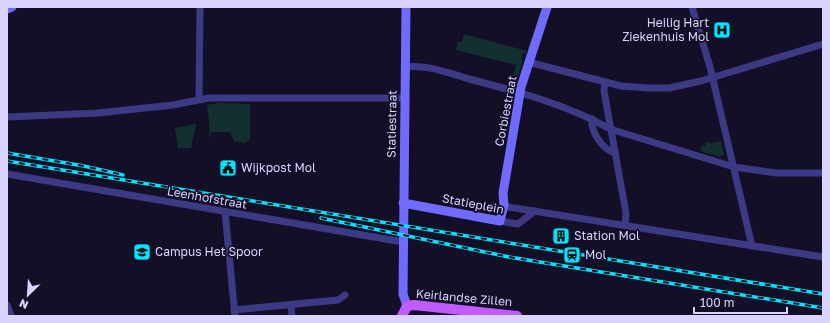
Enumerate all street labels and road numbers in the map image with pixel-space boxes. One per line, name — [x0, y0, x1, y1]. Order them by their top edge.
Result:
street label: Corbiestraat — [491, 74, 520, 147]
street label: Statiestraat — [383, 90, 400, 158]
street label: Leenhofstraat — [166, 183, 248, 212]
street label: Statieplein — [441, 190, 505, 217]
street label: Keirlandse Zillen — [415, 286, 513, 309]

